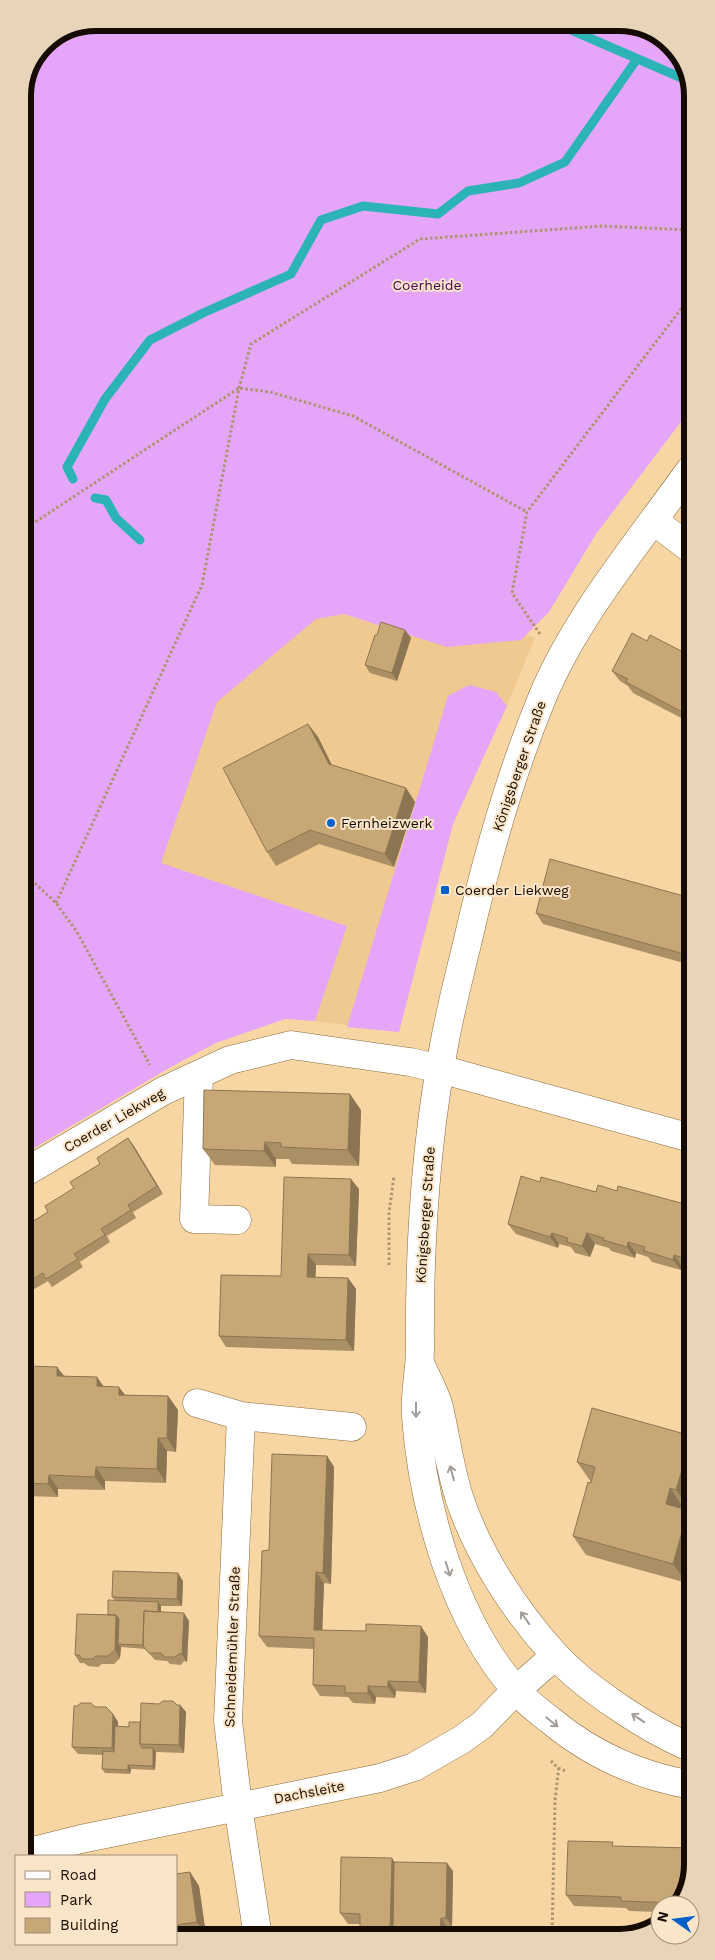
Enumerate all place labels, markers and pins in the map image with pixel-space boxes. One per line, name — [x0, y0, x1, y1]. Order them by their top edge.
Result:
place label: Fernheizwerk — [341, 815, 432, 831]
marker: Fernheizwerk — [325, 817, 337, 829]
place label: Coerder Liekweg — [455, 882, 569, 898]
marker: Coerder Liekweg — [439, 884, 451, 896]

